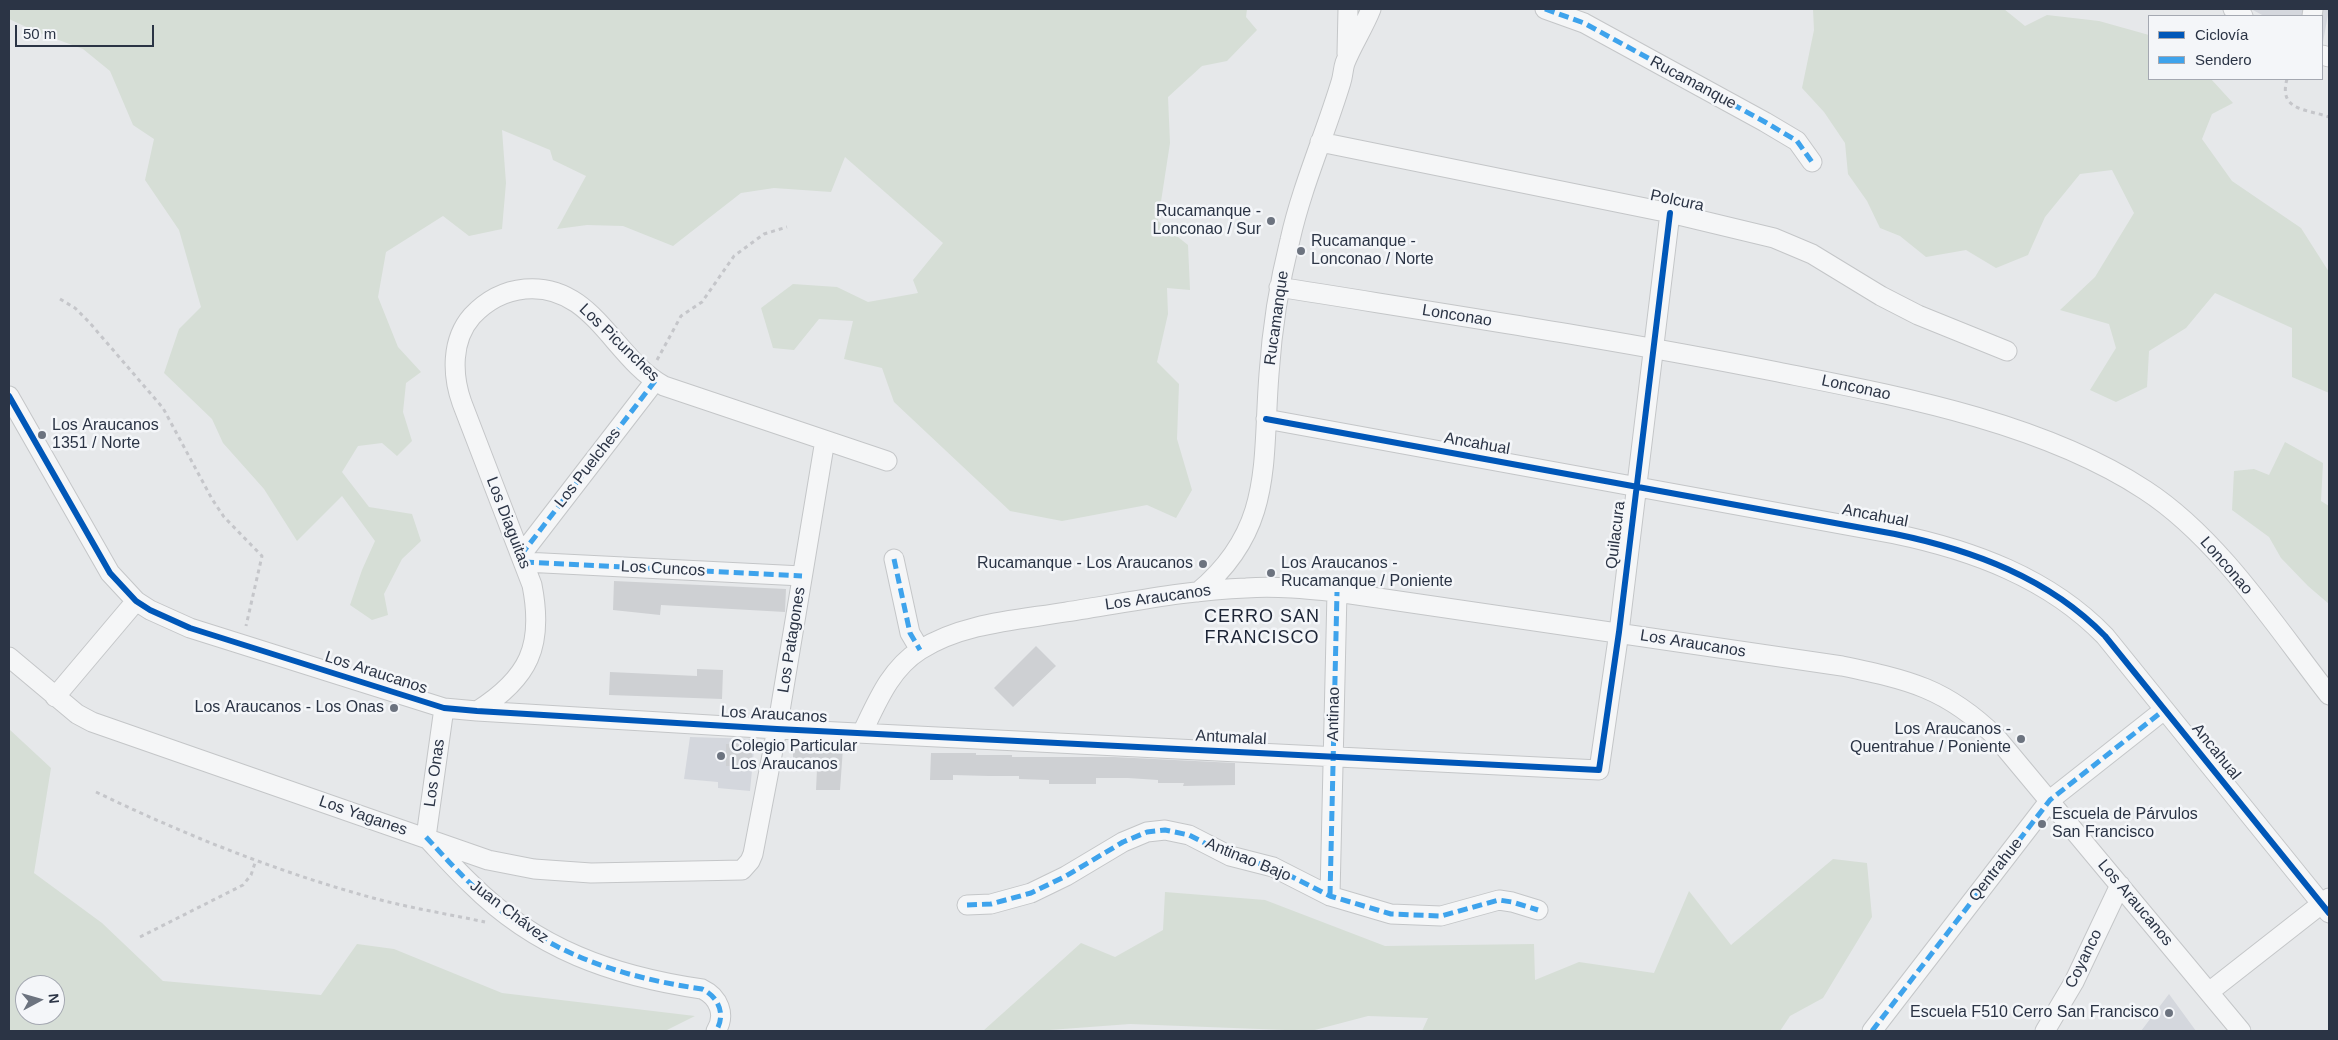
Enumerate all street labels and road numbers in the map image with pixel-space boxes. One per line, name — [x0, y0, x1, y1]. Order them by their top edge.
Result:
street label: Rucamanque — [1646, 52, 1740, 114]
street label: Polcura — [1648, 186, 1706, 216]
street label: Rucamanque — [1261, 270, 1293, 366]
street label: Los Picunches — [575, 300, 663, 386]
street label: Lonconao — [1421, 301, 1493, 331]
street label: Lonconao — [1820, 371, 1892, 405]
street label: Los Puelches — [551, 424, 625, 512]
street label: Ancahual — [1442, 429, 1512, 459]
street label: Los Diaguitas — [482, 474, 534, 572]
street label: Quilacura — [1602, 500, 1630, 570]
street label: Ancahual — [1840, 500, 1910, 532]
street label: Lonconao — [2196, 533, 2256, 599]
street label: Los Cuncos — [620, 557, 706, 581]
street label: Los Araucanos — [1104, 581, 1212, 615]
street label: Los Patagones — [774, 586, 810, 694]
street label: Los Araucanos — [1639, 626, 1747, 662]
street label: Los Araucanos — [322, 647, 430, 699]
street label: Antinao — [1324, 687, 1344, 741]
street label: Los Araucanos — [720, 703, 828, 727]
street label: Ancahual — [2188, 720, 2244, 784]
street label: Antumalal — [1195, 727, 1267, 749]
street label: Los Onas — [421, 738, 449, 808]
street label: Los Yaganes — [316, 792, 410, 840]
street label: Antinao Bajo — [1202, 834, 1294, 886]
street label: Qentrahue — [1965, 834, 2027, 906]
street label: Los Araucanos — [2093, 856, 2177, 950]
street label: Juan Chávez — [466, 876, 552, 948]
street label: Coyanco — [2062, 926, 2106, 992]

